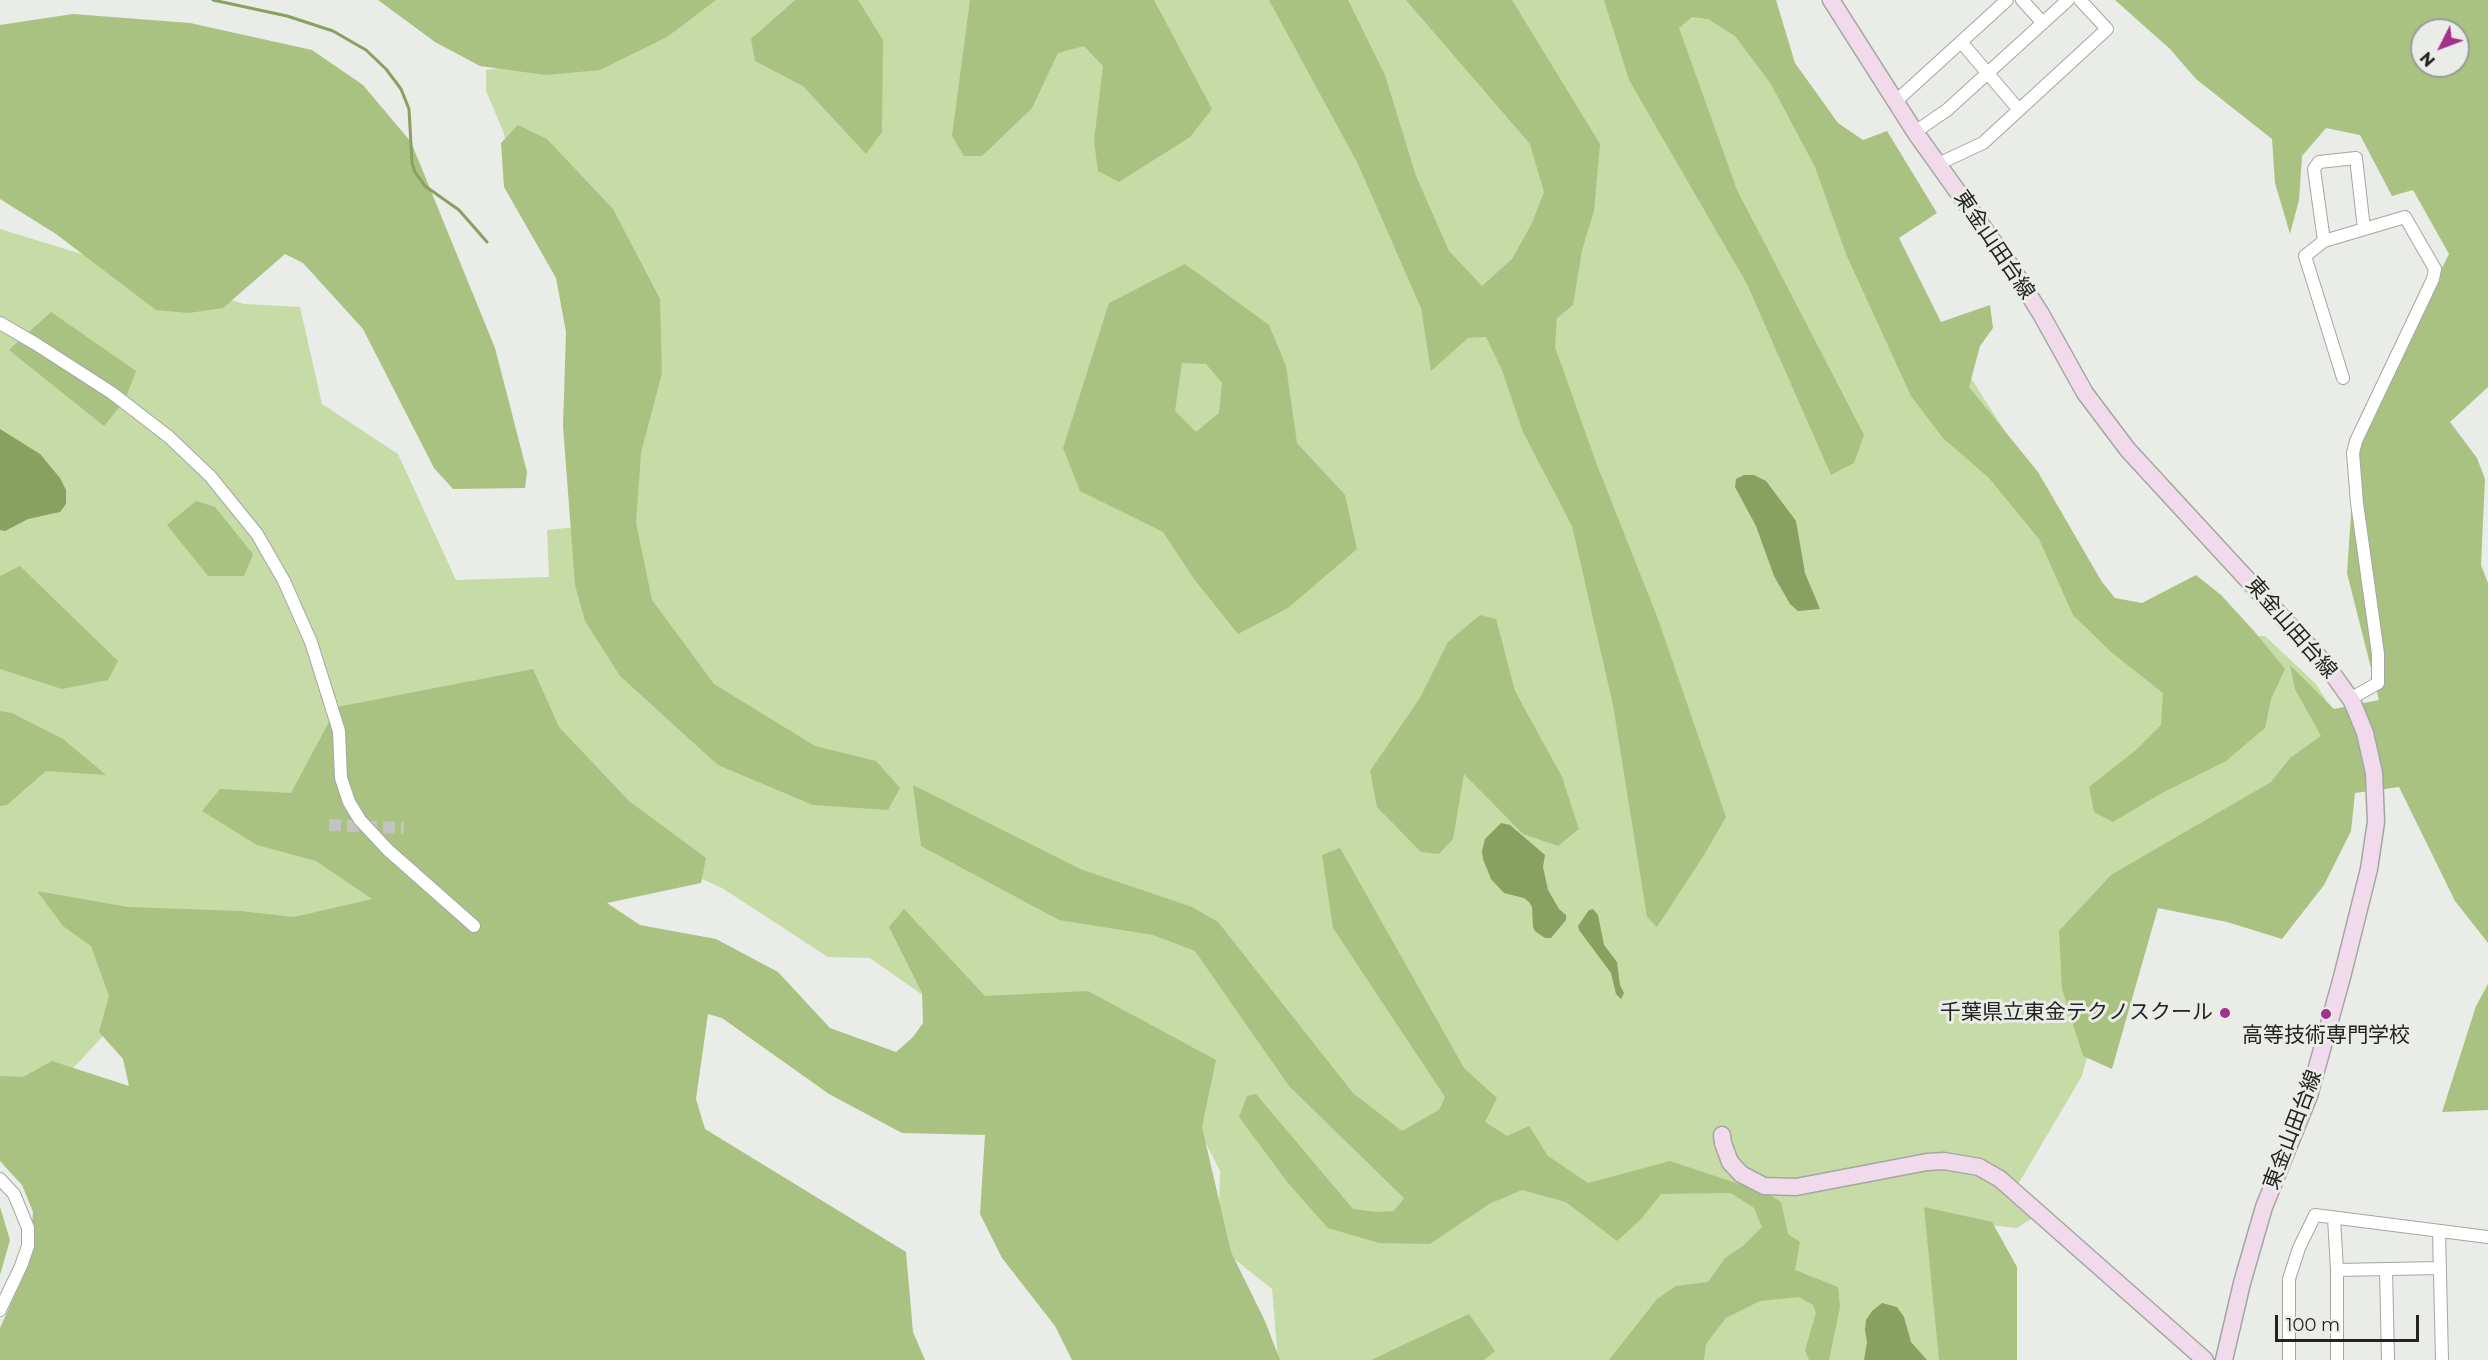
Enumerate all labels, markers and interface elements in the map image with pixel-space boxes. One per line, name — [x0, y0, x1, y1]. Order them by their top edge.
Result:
north arrow — [2410, 18, 2470, 78]
text: N — [2416, 48, 2439, 70]
street label: 東金山田台線 — [1948, 186, 2040, 304]
street label: 東金山田台線 — [2240, 572, 2342, 684]
place label: 千葉県立東金テクノスクール — [1940, 1000, 2213, 1026]
marker: 千葉県立東金テクノスクール — [2218, 1006, 2232, 1020]
marker: 高等技術専門学校 — [2319, 1007, 2333, 1021]
place label: 高等技術専門学校 — [2242, 1023, 2410, 1049]
street label: 東金山田台線 — [2259, 1067, 2327, 1193]
scale bar — [2278, 1303, 2422, 1341]
text: 100 m — [2286, 1314, 2340, 1336]

